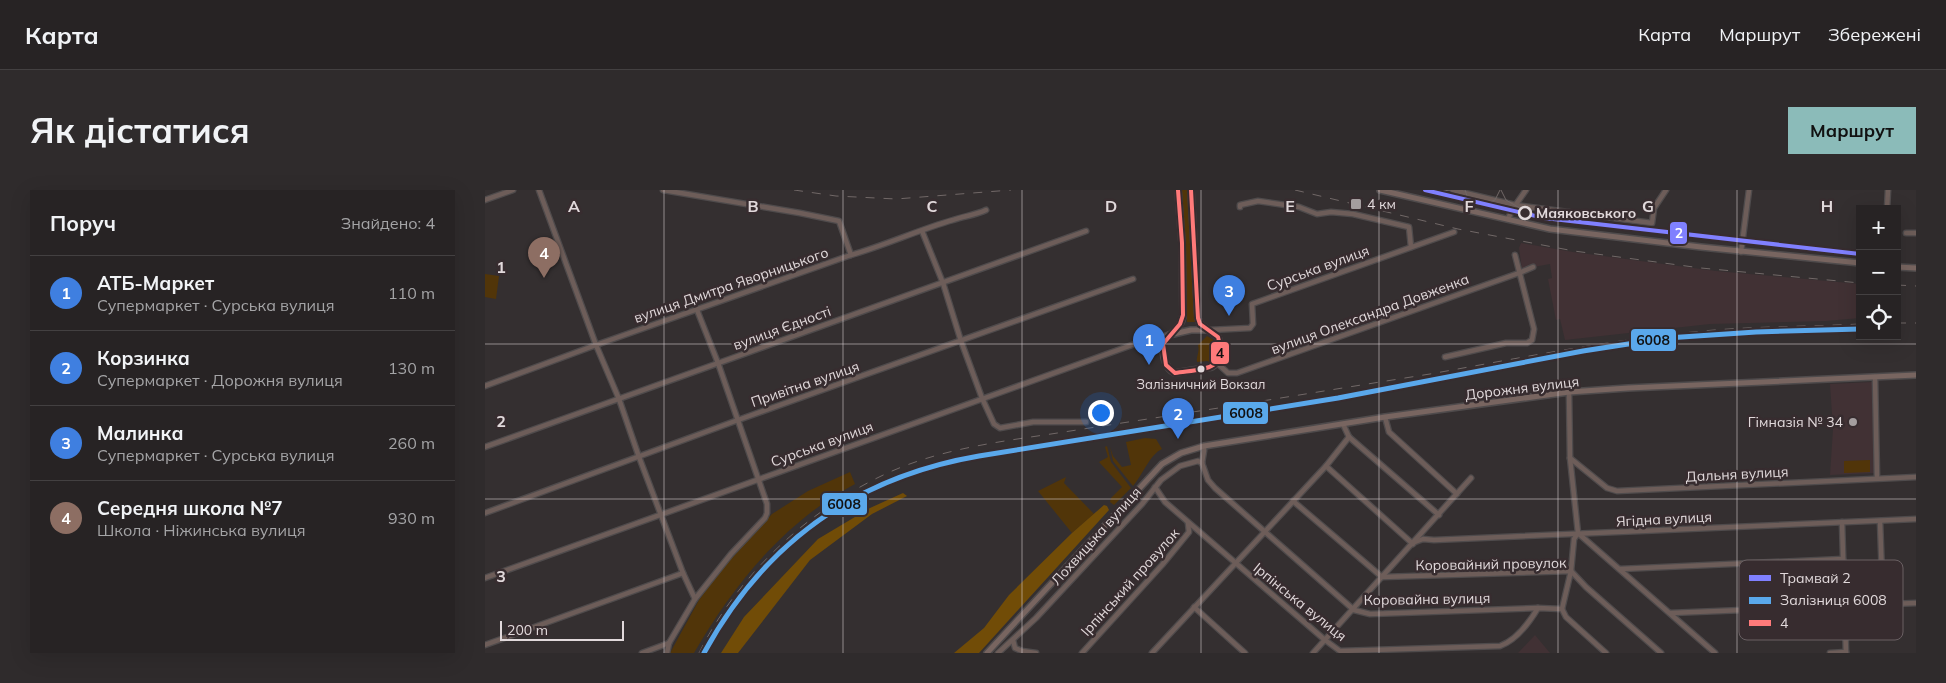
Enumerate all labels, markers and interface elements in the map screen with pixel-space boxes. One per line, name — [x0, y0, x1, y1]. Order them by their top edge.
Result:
text: Карта — [25, 20, 99, 50]
text: Карта — [1638, 23, 1691, 46]
text: Маршрут — [1719, 23, 1800, 46]
text: Збережені — [1828, 23, 1921, 46]
button: Маршрут — [1788, 107, 1916, 154]
text: Як дістатися — [30, 108, 250, 152]
place label: 4 км — [1367, 195, 1396, 213]
text: A — [568, 196, 580, 216]
text: B — [747, 196, 759, 216]
text: C — [927, 196, 938, 216]
text: D — [1105, 196, 1117, 216]
text: E — [1285, 196, 1295, 216]
text: F — [1464, 196, 1474, 216]
text: G — [1642, 196, 1654, 216]
text: H — [1821, 196, 1833, 216]
marker: 4 км — [1349, 197, 1363, 211]
place label: Маяковського — [1536, 204, 1636, 222]
map controls — [1856, 205, 1901, 340]
button: + — [1856, 205, 1901, 250]
marker: Маяковського — [1518, 206, 1532, 220]
text: Поруч — [50, 210, 116, 236]
text: Знайдено: 4 — [341, 213, 435, 233]
line badge: 2 — [1669, 221, 1688, 245]
text: 2 — [1675, 224, 1683, 242]
pin: 4 — [528, 237, 560, 278]
street label: Сурська вулиця — [1264, 241, 1372, 295]
street label: вулиця Дмитра Яворницького — [631, 243, 831, 327]
button: − — [1856, 250, 1901, 295]
text: 1 — [496, 257, 506, 277]
street label: вулиця Олександра Довженка — [1268, 270, 1472, 358]
text: АТБ-Маркет — [97, 271, 214, 295]
pin: 3 — [1213, 275, 1245, 316]
text: 1 — [61, 283, 71, 303]
text: 110 m — [388, 283, 435, 303]
text: Супермаркет · Сурська вулиця — [97, 295, 335, 315]
button: locate — [1856, 295, 1901, 340]
street label: вулиця Єдності — [731, 302, 833, 354]
pin: 1 — [1133, 324, 1165, 365]
line badge: 6008 — [1630, 328, 1677, 352]
text: 6008 — [1636, 331, 1670, 349]
line badge: 4 — [1210, 341, 1230, 365]
text: 4 — [1216, 344, 1225, 362]
text: Корзинка — [97, 346, 190, 370]
street label: Привітна вулиця — [748, 357, 862, 411]
text: 2 — [61, 358, 71, 378]
text: 130 m — [388, 358, 435, 378]
marker: Залізничний Вокзал — [1196, 364, 1206, 374]
text: Супермаркет · Дорожня вулиця — [97, 370, 343, 390]
street label: Дорожня вулиця — [1464, 372, 1580, 404]
place label: Залізничний Вокзал — [1137, 376, 1265, 392]
pin: 2 — [1162, 398, 1194, 439]
your location — [1088, 400, 1114, 426]
line badge: 6008 — [1222, 401, 1269, 425]
text: 6008 — [1229, 404, 1263, 422]
text: 2 — [496, 411, 506, 431]
place label: Гімназія № 34 — [1748, 413, 1844, 431]
marker: Гімназія № 34 — [1847, 416, 1859, 428]
street label: Сурська вулиця — [768, 417, 876, 471]
text: Малинка — [97, 421, 183, 445]
text: 3 — [61, 433, 71, 453]
text: 260 m — [388, 433, 435, 453]
text: Супермаркет · Сурська вулиця — [97, 445, 335, 465]
street label: Дальня вулиця — [1685, 462, 1789, 486]
street label: Лохвицька вулиця — [1047, 483, 1145, 589]
line badge: 6008 — [821, 492, 868, 516]
text: 6008 — [827, 495, 861, 513]
text: Середня школа №7 — [97, 496, 283, 520]
street label: Ягідна вулиця — [1616, 507, 1712, 531]
text: 4 — [61, 508, 71, 528]
text: 930 m — [388, 508, 435, 528]
text: Школа · Ніжинська вулиця — [97, 520, 305, 540]
street label: Ірпінський провулок — [1077, 524, 1183, 640]
street label: Коровайний провулок — [1415, 554, 1567, 574]
street label: Ірпінська вулиця — [1250, 559, 1350, 645]
legend — [1739, 560, 1903, 640]
text: 3 — [496, 566, 506, 586]
text: Трамвай 2 — [1780, 569, 1851, 587]
street label: Коровайна вулиця — [1363, 589, 1491, 609]
text: Залізниця 6008 — [1780, 591, 1887, 609]
text: 4 — [1780, 614, 1789, 632]
scale bar — [500, 618, 624, 641]
text: 200 m — [507, 621, 548, 639]

